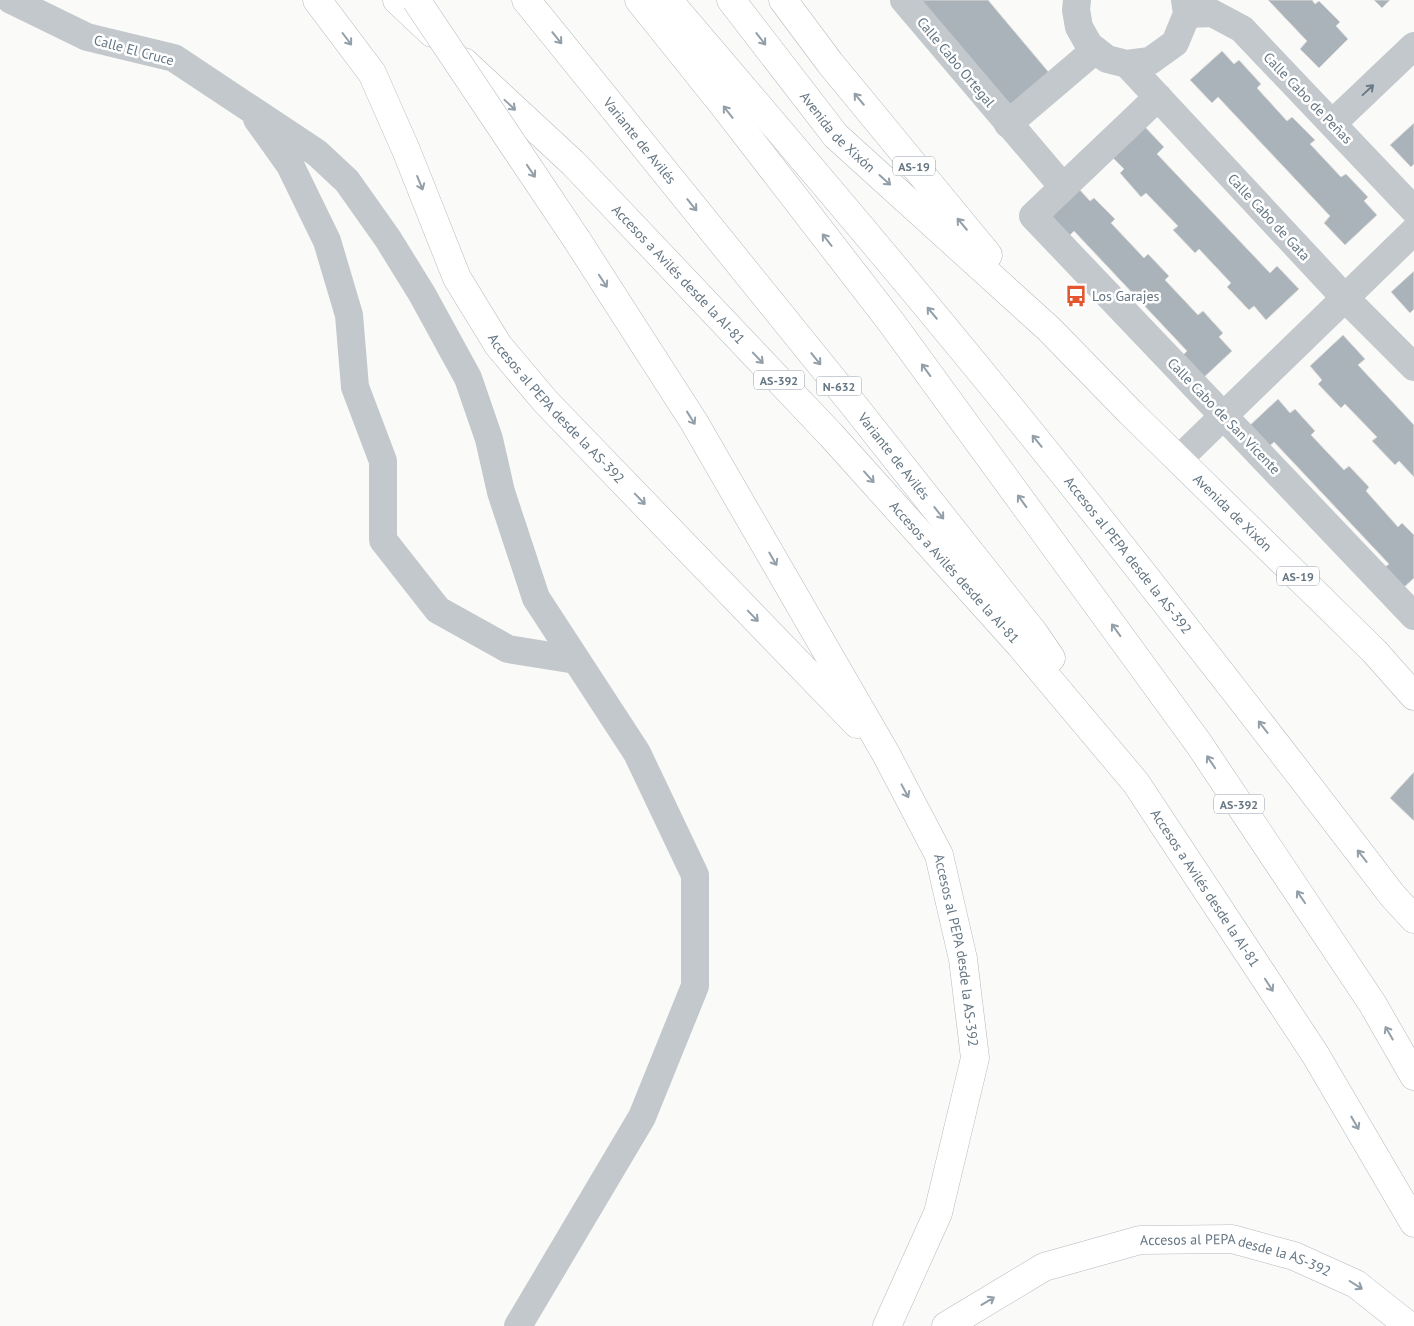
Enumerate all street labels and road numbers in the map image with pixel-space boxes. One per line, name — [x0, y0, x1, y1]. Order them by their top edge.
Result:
street label: Calle Cabo Ortegal — [913, 13, 999, 111]
street label: Calle El Cruce — [92, 31, 176, 69]
street label: Calle Cabo de Peñas — [1260, 48, 1356, 148]
street label: Avenida de Xixón — [796, 88, 879, 176]
street label: Variante de Avilés — [599, 93, 680, 188]
road number: AS-19 — [893, 157, 935, 176]
street label: Calle Cabo de Gata — [1224, 170, 1314, 264]
street label: Accesos a Avilés desde la AI-81 — [608, 201, 749, 348]
street label: Accesos al PEPA desde la AS-392 — [484, 330, 628, 487]
street label: Calle Cabo de San Vicente — [1164, 354, 1284, 478]
road number: AS-392 — [754, 370, 804, 390]
road number: N-632 — [816, 376, 862, 396]
street label: Variante de Avilés — [853, 408, 934, 503]
street label: Avenida de Xixón — [1189, 470, 1276, 555]
street label: Accesos al PEPA desde la AS-392 — [1060, 473, 1196, 637]
street label: Accesos a Avilés desde la AI-81 — [886, 497, 1023, 647]
road number: AS-19 — [1277, 566, 1319, 586]
road number: AS-392 — [1214, 794, 1264, 814]
street label: Accesos a Avilés desde la AI-81 — [1147, 806, 1264, 970]
street label: Accesos al PEPA desde la AS-392 — [930, 852, 983, 1048]
street label: Accesos al PEPA desde la AS-392 — [1140, 1230, 1334, 1280]

